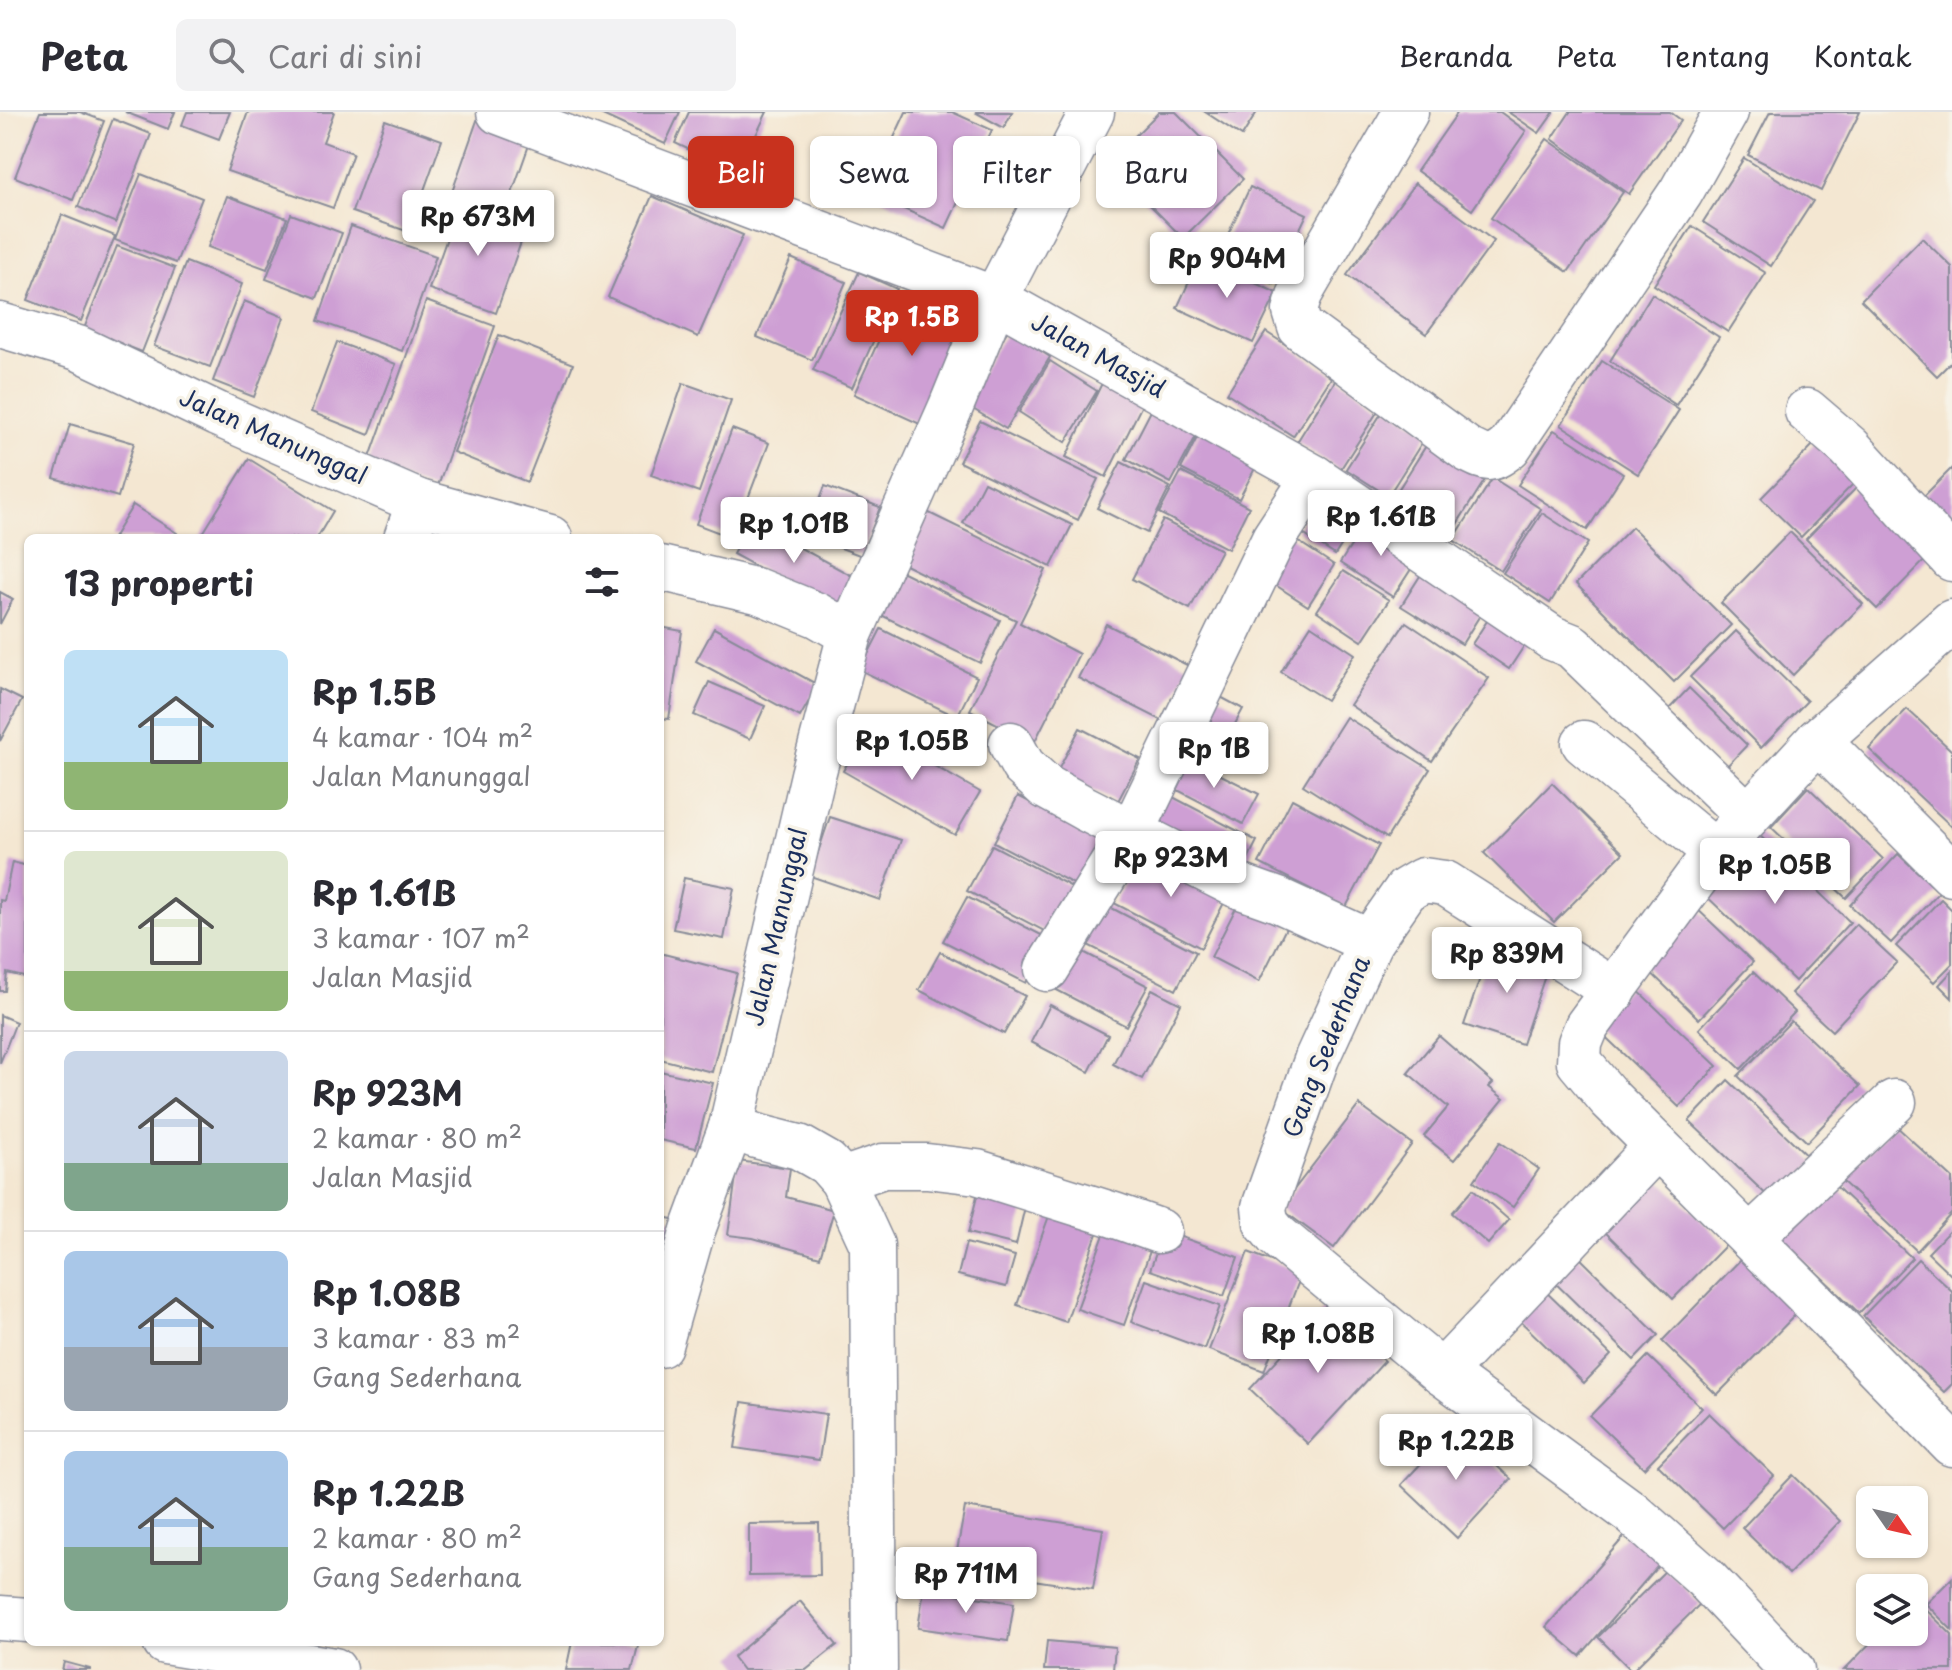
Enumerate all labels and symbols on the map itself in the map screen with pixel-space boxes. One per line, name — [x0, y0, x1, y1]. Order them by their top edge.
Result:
pin: Rp 673M — [404, 190, 552, 258]
pin: Rp 904M — [1153, 232, 1301, 300]
pin: Rp 1.5B — [838, 290, 986, 358]
street label: Jalan Masjid — [1025, 303, 1173, 406]
street label: Jalan Manunggal — [174, 378, 373, 493]
pin: Rp 1.61B — [1298, 490, 1464, 558]
pin: Rp 1.01B — [711, 497, 877, 565]
pin: Rp 1.05B — [829, 714, 995, 782]
pin: Rp 1B — [1158, 722, 1270, 790]
street label: Jalan Manunggal — [735, 824, 815, 1029]
pin: Rp 923M — [1097, 831, 1245, 899]
pin: Rp 1.05B — [1692, 838, 1858, 906]
pin: Rp 839M — [1433, 927, 1581, 995]
street label: Gang Sederhana — [1272, 950, 1378, 1143]
pin: Rp 1.08B — [1235, 1307, 1401, 1375]
pin: Rp 1.22B — [1373, 1414, 1539, 1482]
north arrow — [1856, 1486, 1928, 1558]
pin: Rp 711M — [892, 1547, 1040, 1615]

